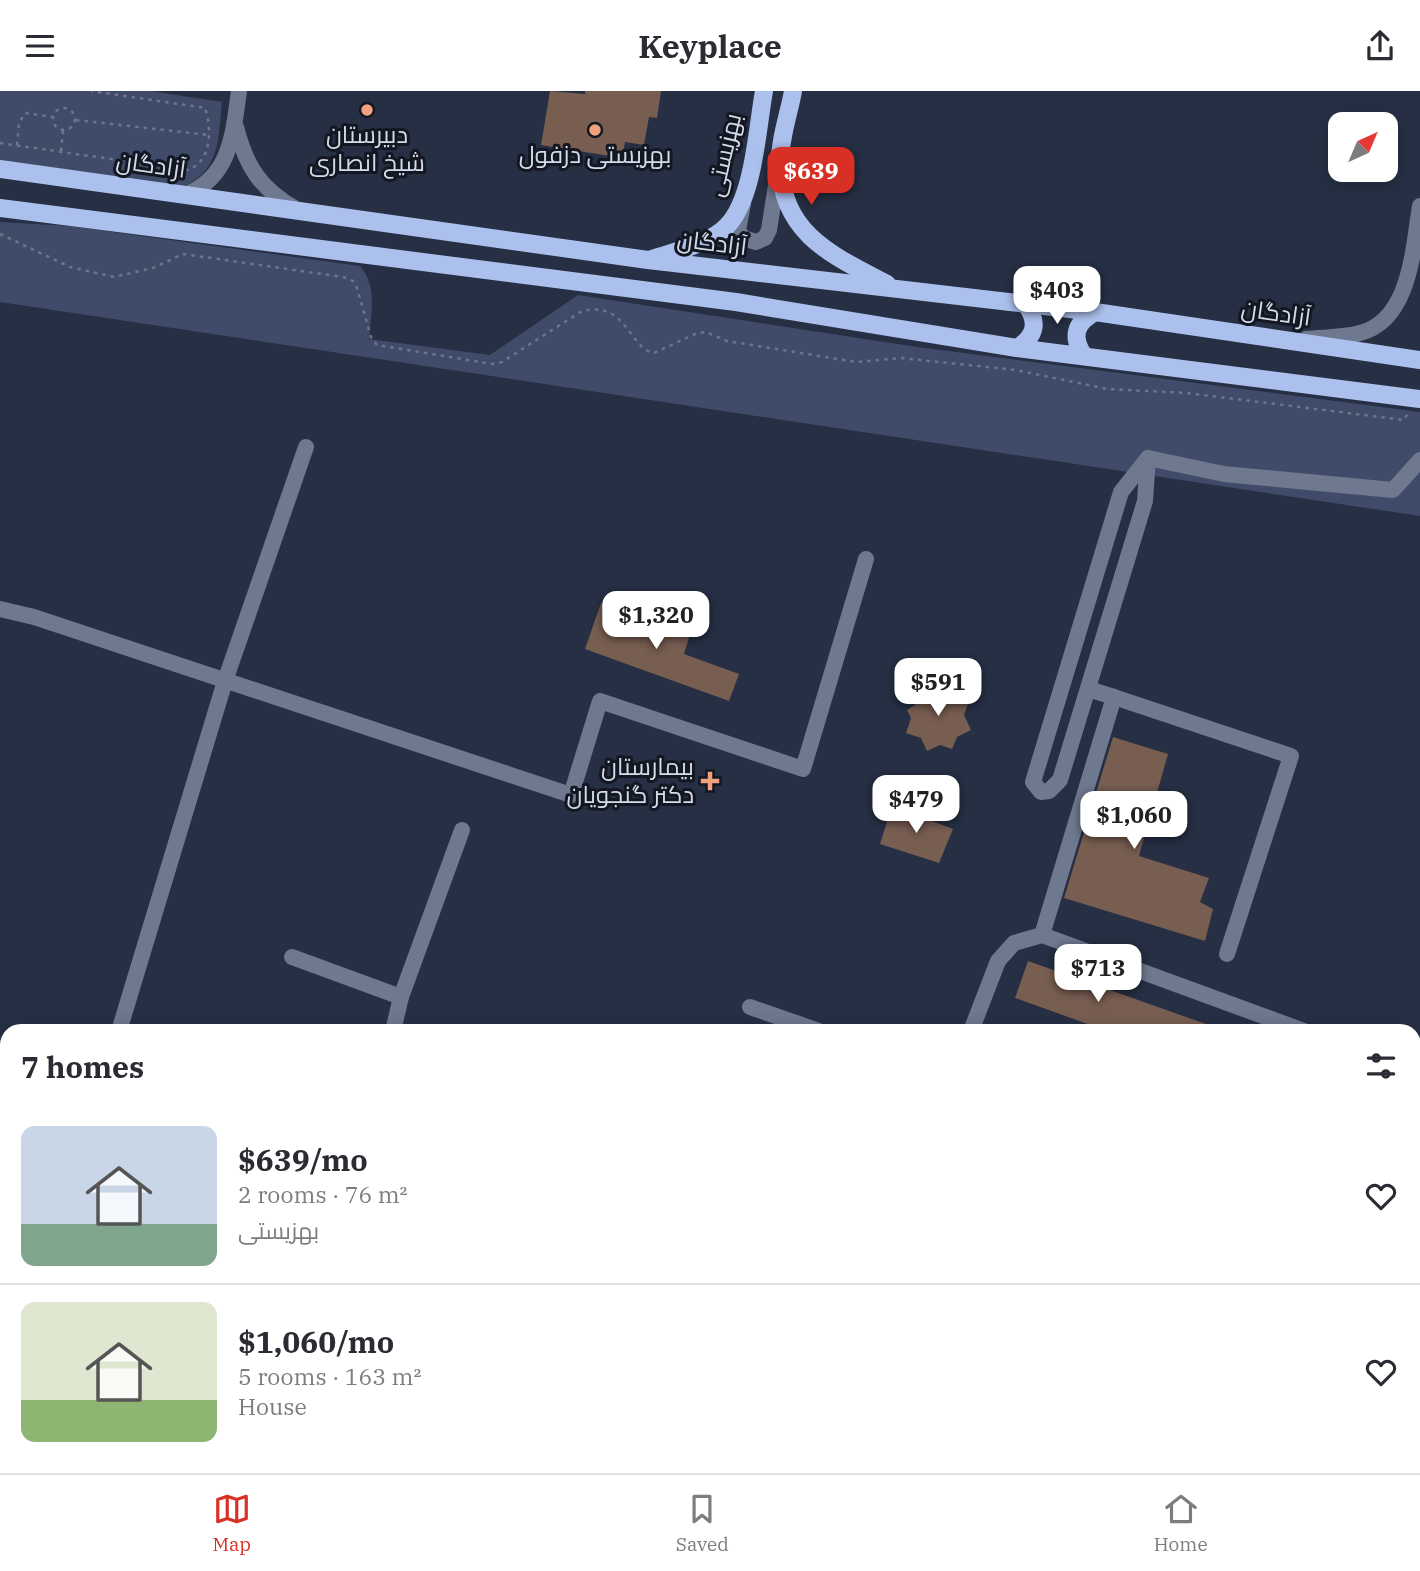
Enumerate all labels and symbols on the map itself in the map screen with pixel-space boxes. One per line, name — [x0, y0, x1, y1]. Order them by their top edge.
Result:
marker: دبیرستان شیخ انصاری — [359, 102, 375, 118]
street label: بهزیستی — [698, 110, 748, 200]
north arrow — [1328, 112, 1398, 182]
place label: دبیرستان شیخ انصاری — [309, 118, 425, 179]
marker: بهزیستی دزفول — [587, 122, 603, 138]
place label: بهزیستی دزفول — [519, 138, 671, 170]
street label: آزادگان — [114, 143, 189, 185]
pin: $639 — [770, 148, 852, 207]
street label: آزادگان — [675, 222, 749, 262]
pin: $403 — [1016, 267, 1098, 326]
street label: آزادگان — [1239, 291, 1314, 333]
pin: $1,320 — [599, 591, 713, 651]
pin: $591 — [897, 659, 979, 718]
place label: بیمارستان دکتر گنجویان — [567, 750, 694, 810]
marker: بیمارستان دکتر گنجویان — [700, 771, 720, 791]
pin: $479 — [875, 775, 957, 835]
pin: $1,060 — [1077, 791, 1191, 851]
pin: $713 — [1057, 944, 1139, 1004]

